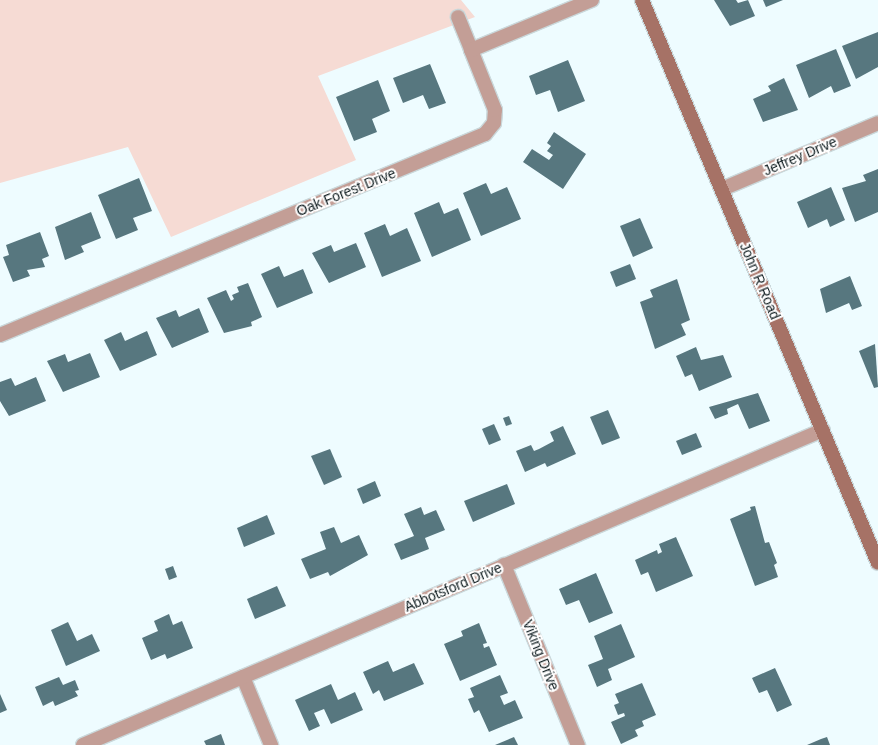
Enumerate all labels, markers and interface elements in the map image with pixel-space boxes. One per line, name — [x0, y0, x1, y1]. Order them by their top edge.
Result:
street label: Jeffrey Drive — [761, 133, 839, 179]
street label: Oak Forest Drive — [294, 164, 398, 220]
street label: John R Road — [736, 240, 784, 322]
street label: Abbotsford Drive — [402, 559, 504, 615]
street label: Viking Drive — [519, 617, 563, 693]

